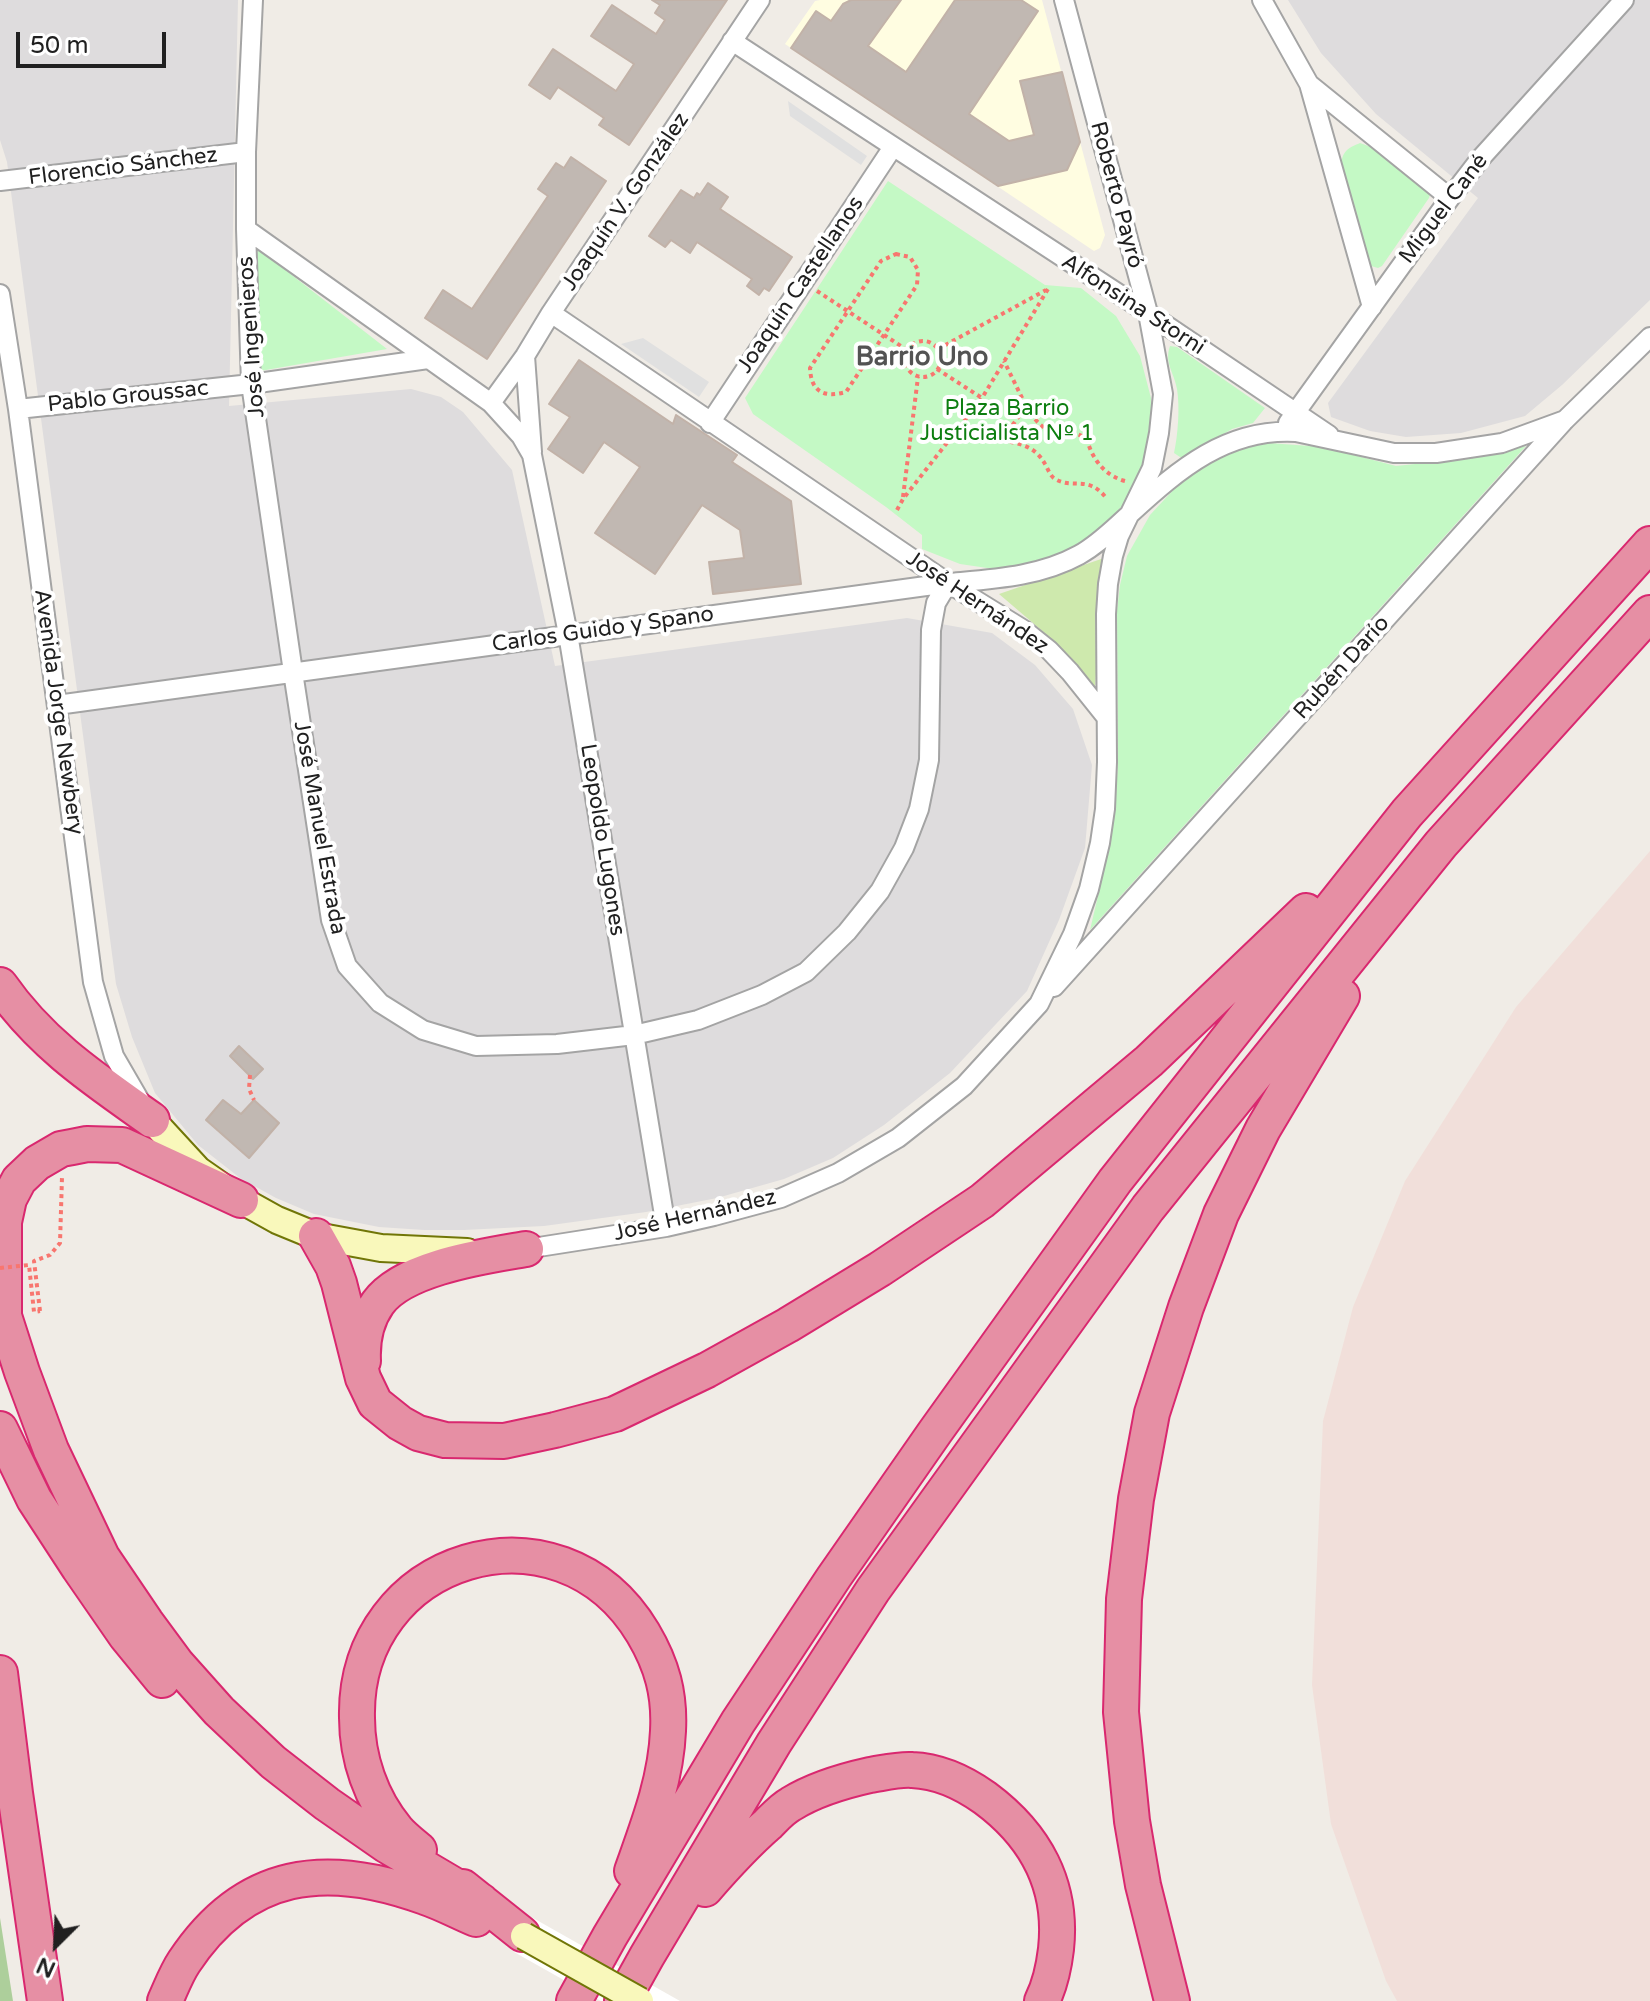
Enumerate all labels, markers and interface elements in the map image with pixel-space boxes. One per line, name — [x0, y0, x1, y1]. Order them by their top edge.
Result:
scale bar — [20, 16, 170, 66]
text: 50 m — [30, 31, 88, 60]
street label: Joaquín V. González — [557, 108, 695, 296]
street label: Roberto Payró — [1084, 119, 1148, 271]
street label: Florencio Sánchez — [27, 142, 219, 192]
street label: Miguel Cané — [1394, 149, 1494, 269]
street label: Joaquín Castellanos — [732, 192, 870, 378]
street label: Alfonsina Storni — [1056, 249, 1210, 361]
street label: José Ingenieros — [233, 256, 271, 418]
district label: Barrio Uno — [856, 342, 988, 374]
street label: Pablo Groussac — [46, 375, 210, 419]
park label: Plaza Barrio Justicialista Nº 1 — [920, 396, 1094, 448]
street label: José Hernández — [901, 546, 1053, 660]
street label: Avenida Jorge Newbery — [28, 587, 88, 837]
street label: Carlos Guido y Spano — [490, 601, 716, 659]
street label: Rubén Darío — [1289, 611, 1395, 725]
street label: José Manuel Estrada — [287, 719, 351, 937]
street label: Leopoldo Lugones — [574, 742, 630, 938]
street label: José Hernández — [611, 1184, 779, 1248]
north arrow — [16, 1905, 96, 1985]
text: N — [33, 1951, 60, 1982]

